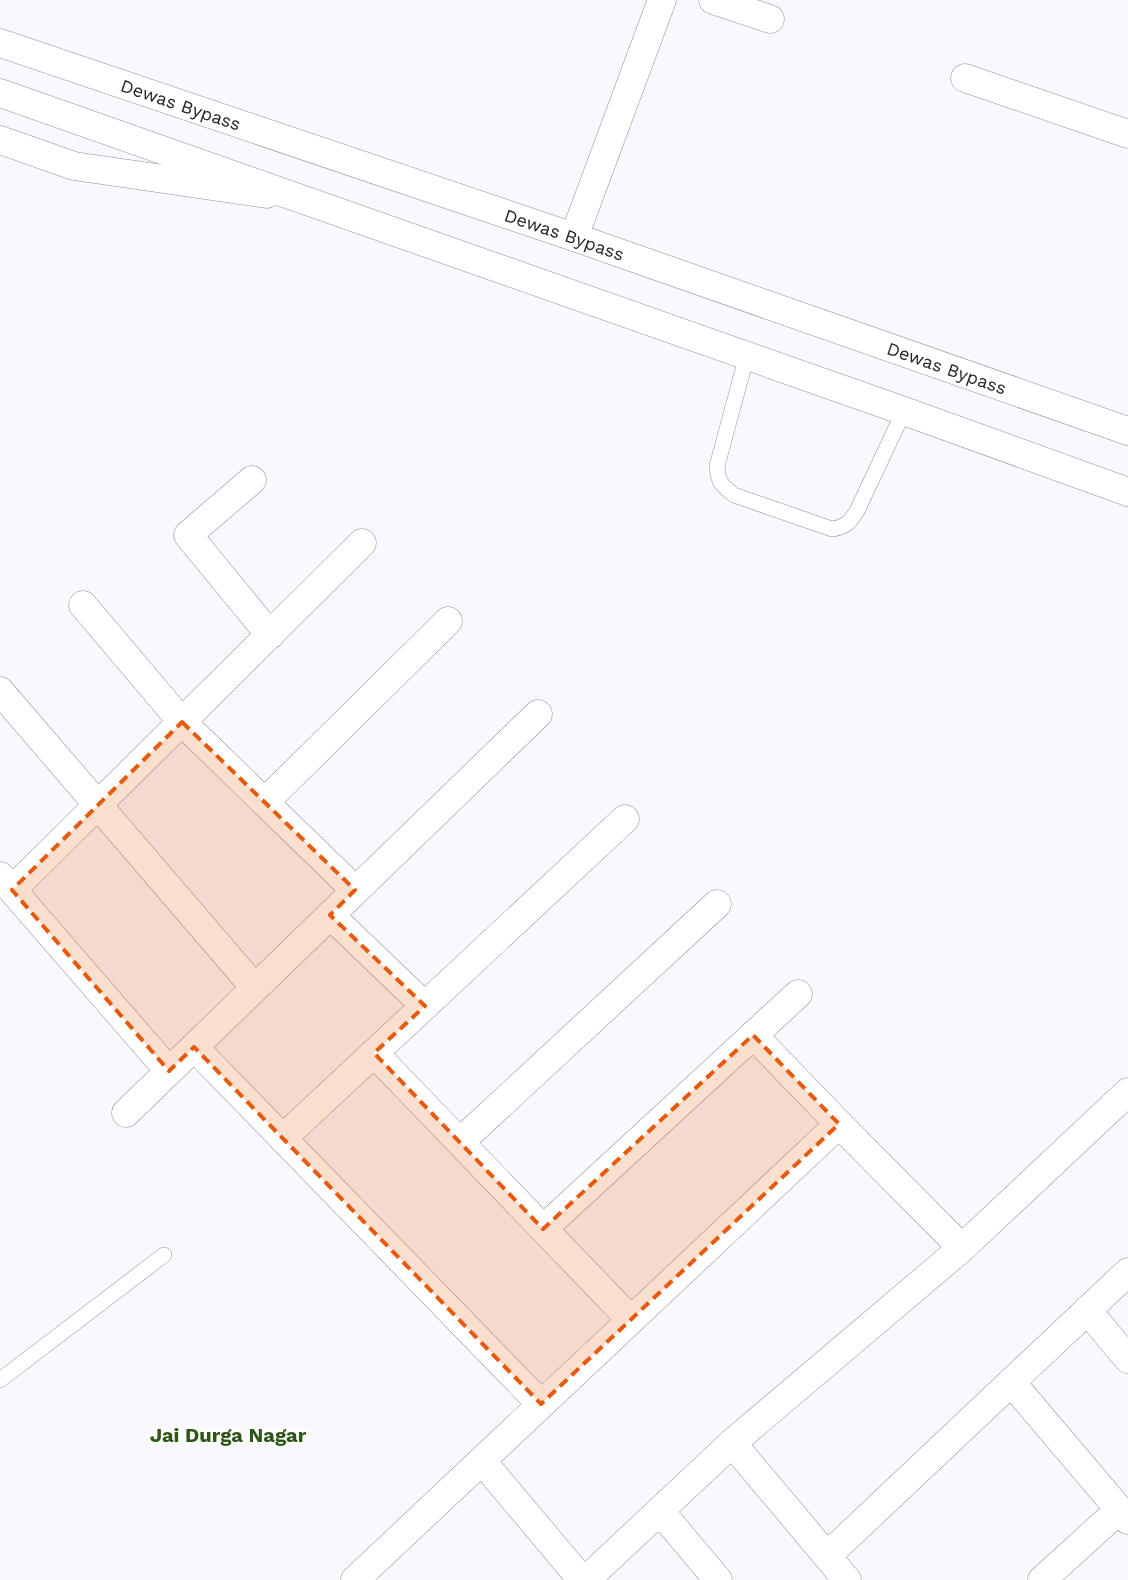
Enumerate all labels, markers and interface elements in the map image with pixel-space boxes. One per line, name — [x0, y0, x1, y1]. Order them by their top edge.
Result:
street label: Dewas Bypass — [118, 74, 244, 134]
street label: Dewas Bypass — [502, 204, 627, 264]
street label: Dewas Bypass — [884, 337, 1010, 398]
district label: Jai Durga Nagar — [150, 1423, 307, 1447]

